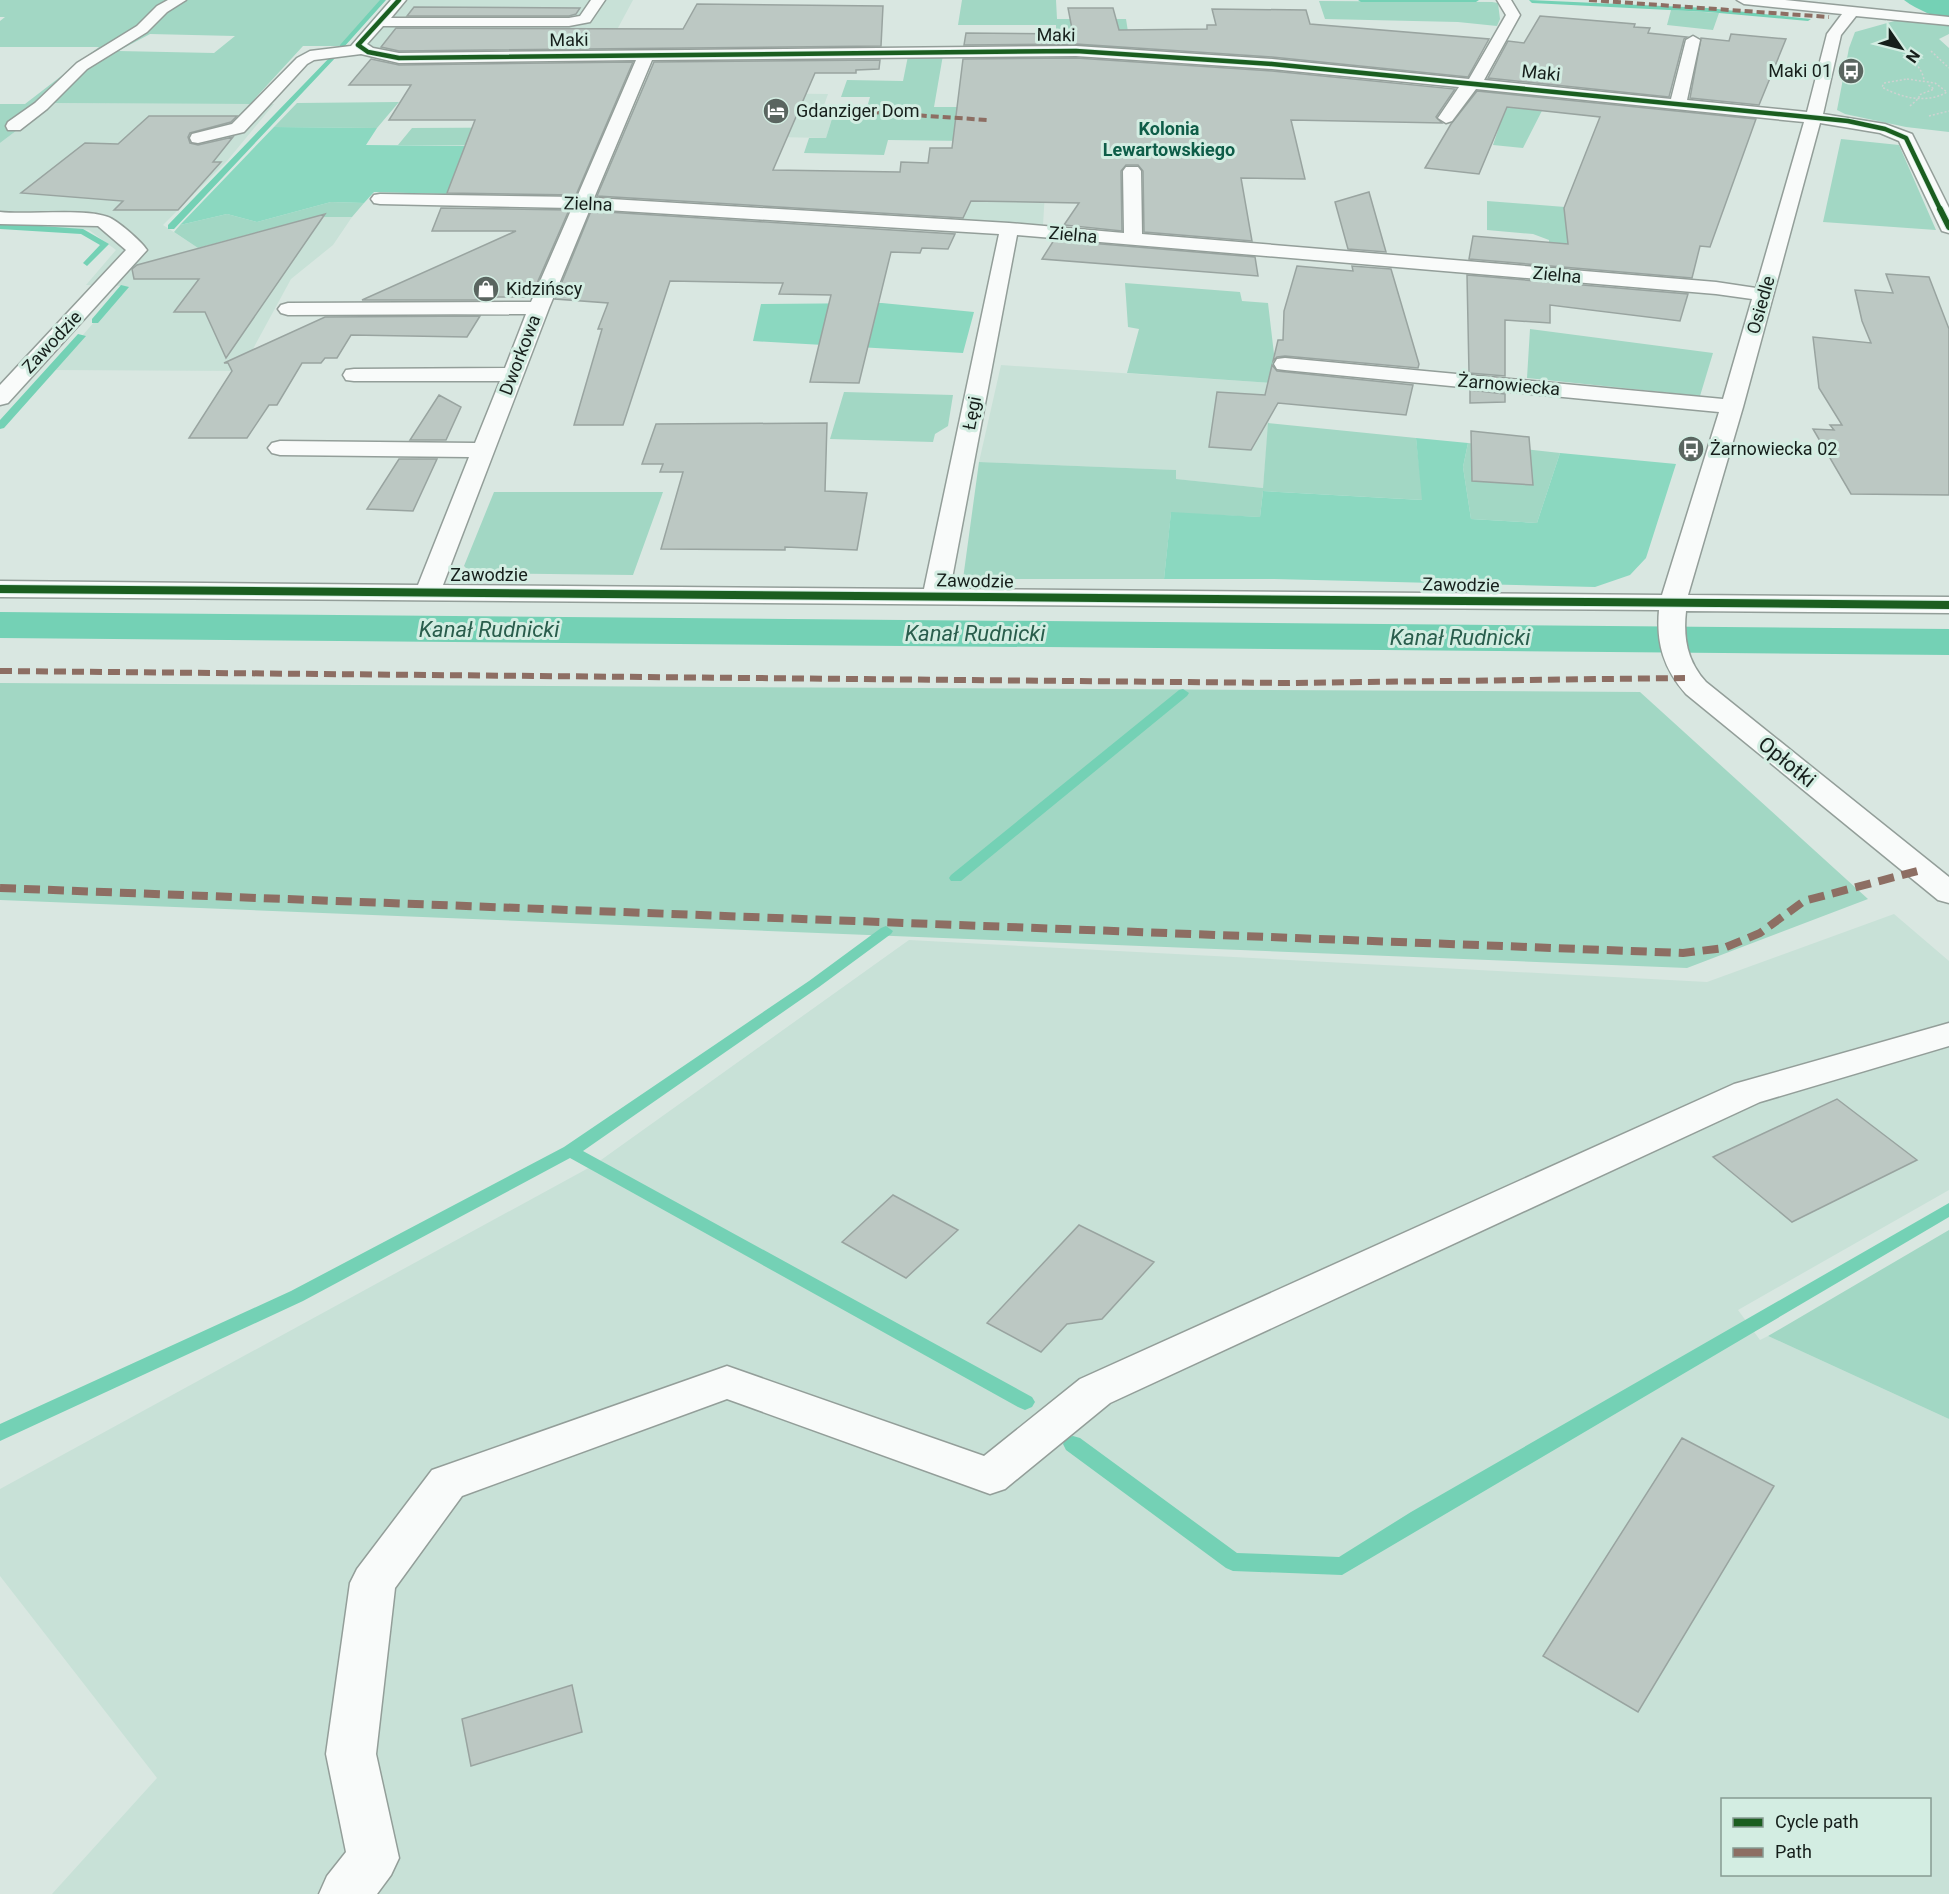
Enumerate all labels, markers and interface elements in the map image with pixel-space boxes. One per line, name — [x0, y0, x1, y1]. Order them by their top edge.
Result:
north arrow — [1871, 18, 1931, 78]
street label: Maki — [1036, 24, 1076, 45]
street label: Maki — [549, 29, 589, 50]
text: N — [1902, 46, 1924, 66]
bus stop icon: Maki 01 — [1836, 56, 1866, 86]
street label: Maki — [1521, 60, 1562, 85]
place label: Maki 01 — [1768, 60, 1832, 81]
hotel icon: Gdanziger Dom — [761, 96, 791, 126]
place label: Gdanziger Dom — [796, 100, 920, 121]
district label: Kolonia Lewartowskiego — [1103, 118, 1235, 160]
street label: Zielna — [563, 192, 613, 215]
street label: Zielna — [1048, 222, 1098, 247]
street label: Zielna — [1532, 262, 1582, 287]
street label: Osiedle — [1742, 273, 1779, 336]
shop icon: Kidzińscy — [471, 274, 501, 304]
place label: Kidzińscy — [506, 278, 583, 299]
street label: Zawodzie — [18, 306, 86, 377]
street label: Dworkowa — [495, 312, 544, 398]
street label: Żarnowiecka — [1457, 370, 1561, 399]
street label: Łęgi — [958, 394, 985, 431]
bus stop icon: Żarnowiecka 02 — [1676, 434, 1706, 464]
place label: Żarnowiecka 02 — [1710, 438, 1837, 459]
street label: Zawodzie — [450, 564, 528, 585]
street label: Zawodzie — [936, 569, 1014, 592]
street label: Zawodzie — [1422, 573, 1500, 596]
water label: Kanał Rudnicki — [419, 617, 560, 642]
water label: Kanał Rudnicki — [905, 621, 1046, 646]
water label: Kanał Rudnicki — [1390, 625, 1531, 650]
street label: Opłotki — [1754, 732, 1820, 792]
legend — [1721, 1798, 1931, 1876]
text: Cycle path — [1775, 1811, 1859, 1832]
text: Path — [1775, 1841, 1812, 1862]

